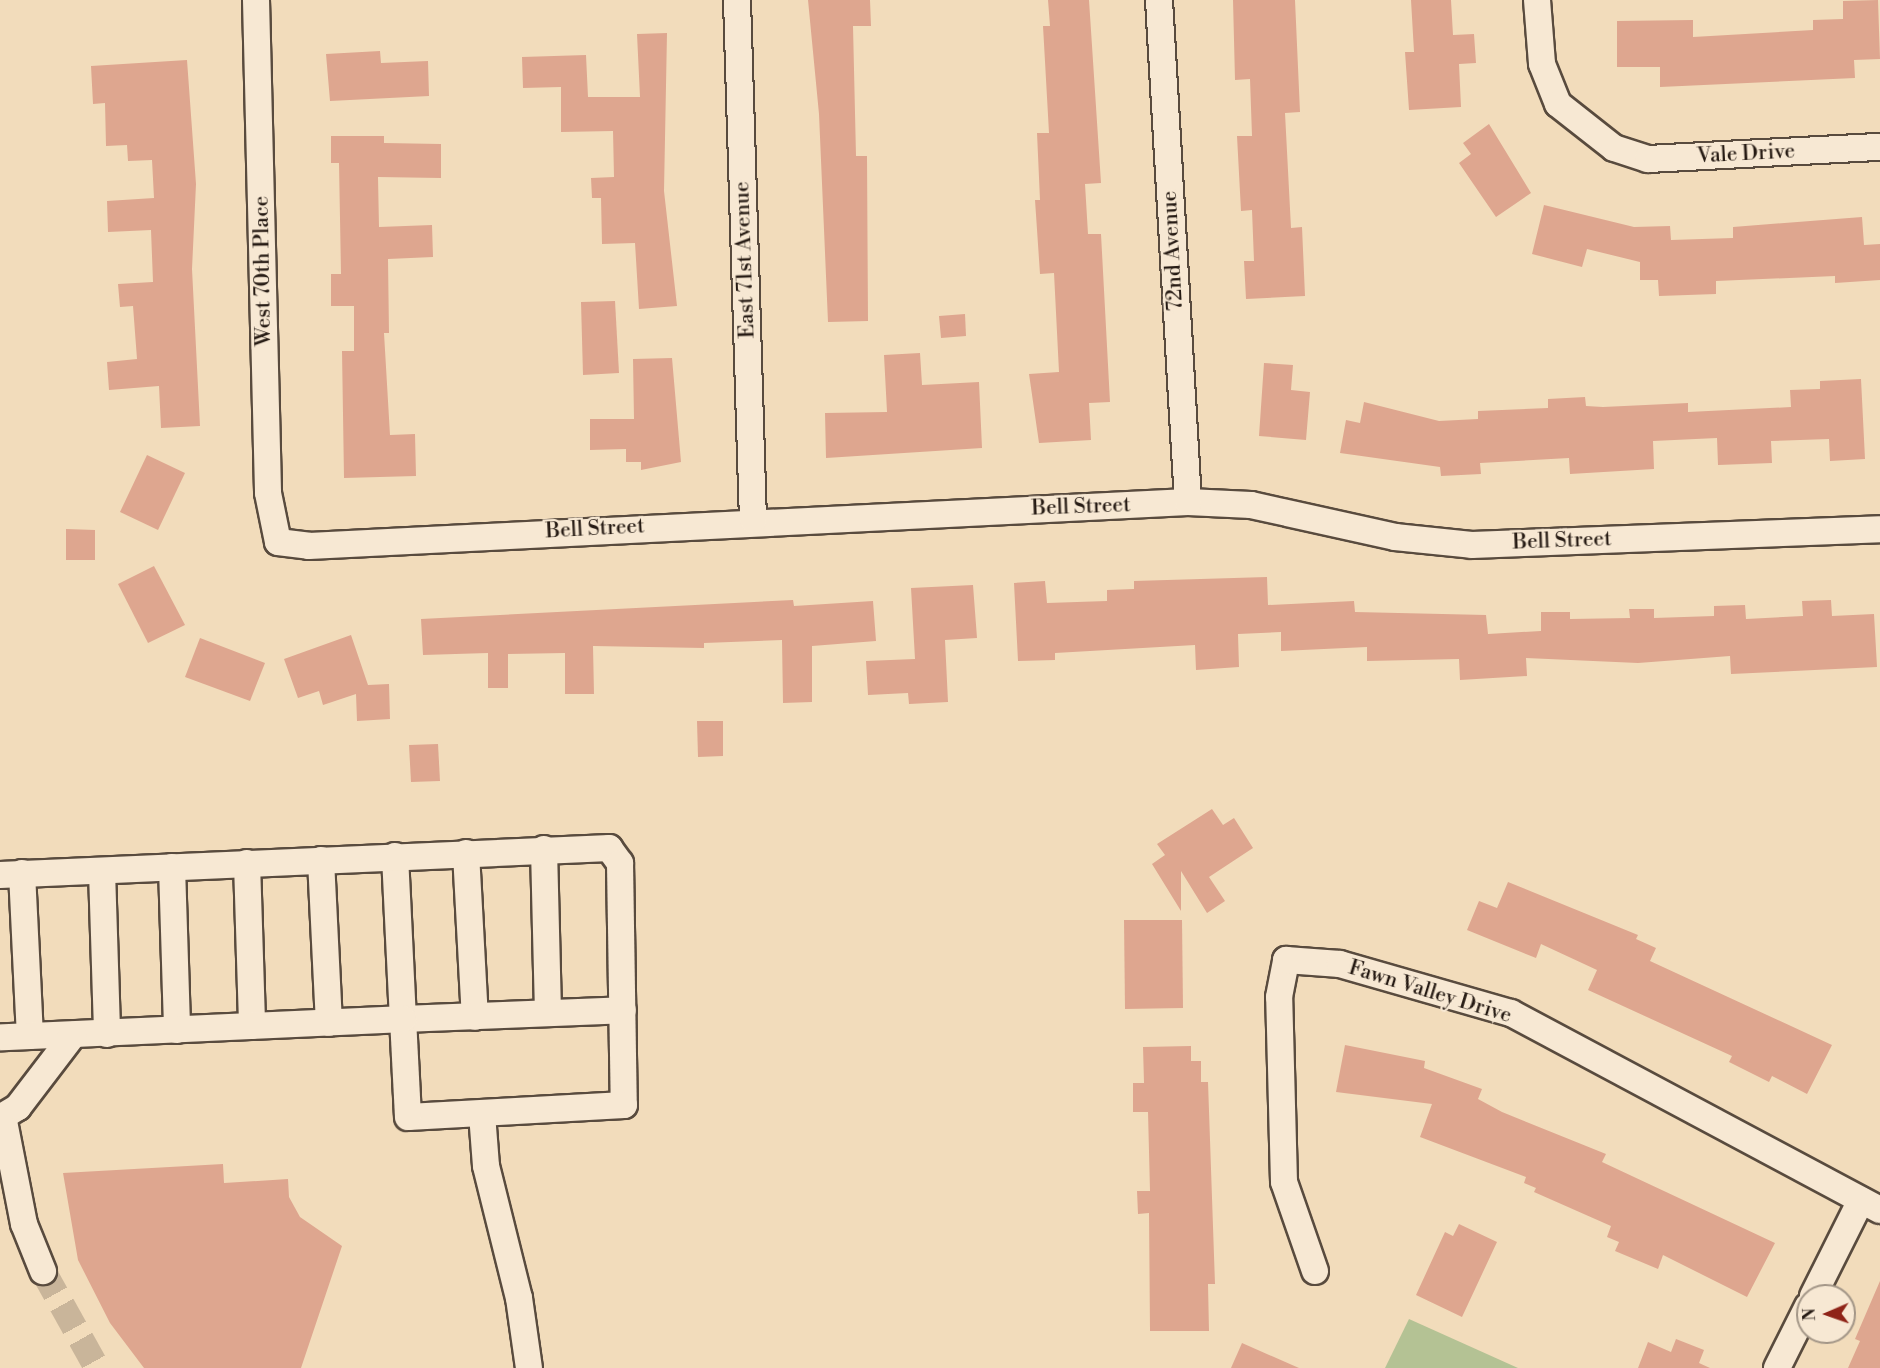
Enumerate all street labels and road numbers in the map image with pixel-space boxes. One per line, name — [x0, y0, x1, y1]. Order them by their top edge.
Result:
street label: Vale Drive — [1696, 139, 1796, 169]
street label: East 71st Avenue — [730, 181, 760, 339]
street label: 72nd Avenue — [1157, 190, 1189, 312]
street label: West 70th Place — [249, 196, 277, 346]
street label: Bell Street — [1031, 493, 1131, 521]
street label: Bell Street — [545, 514, 645, 544]
street label: Bell Street — [1512, 527, 1612, 555]
street label: Fawn Valley Drive — [1345, 955, 1515, 1029]

